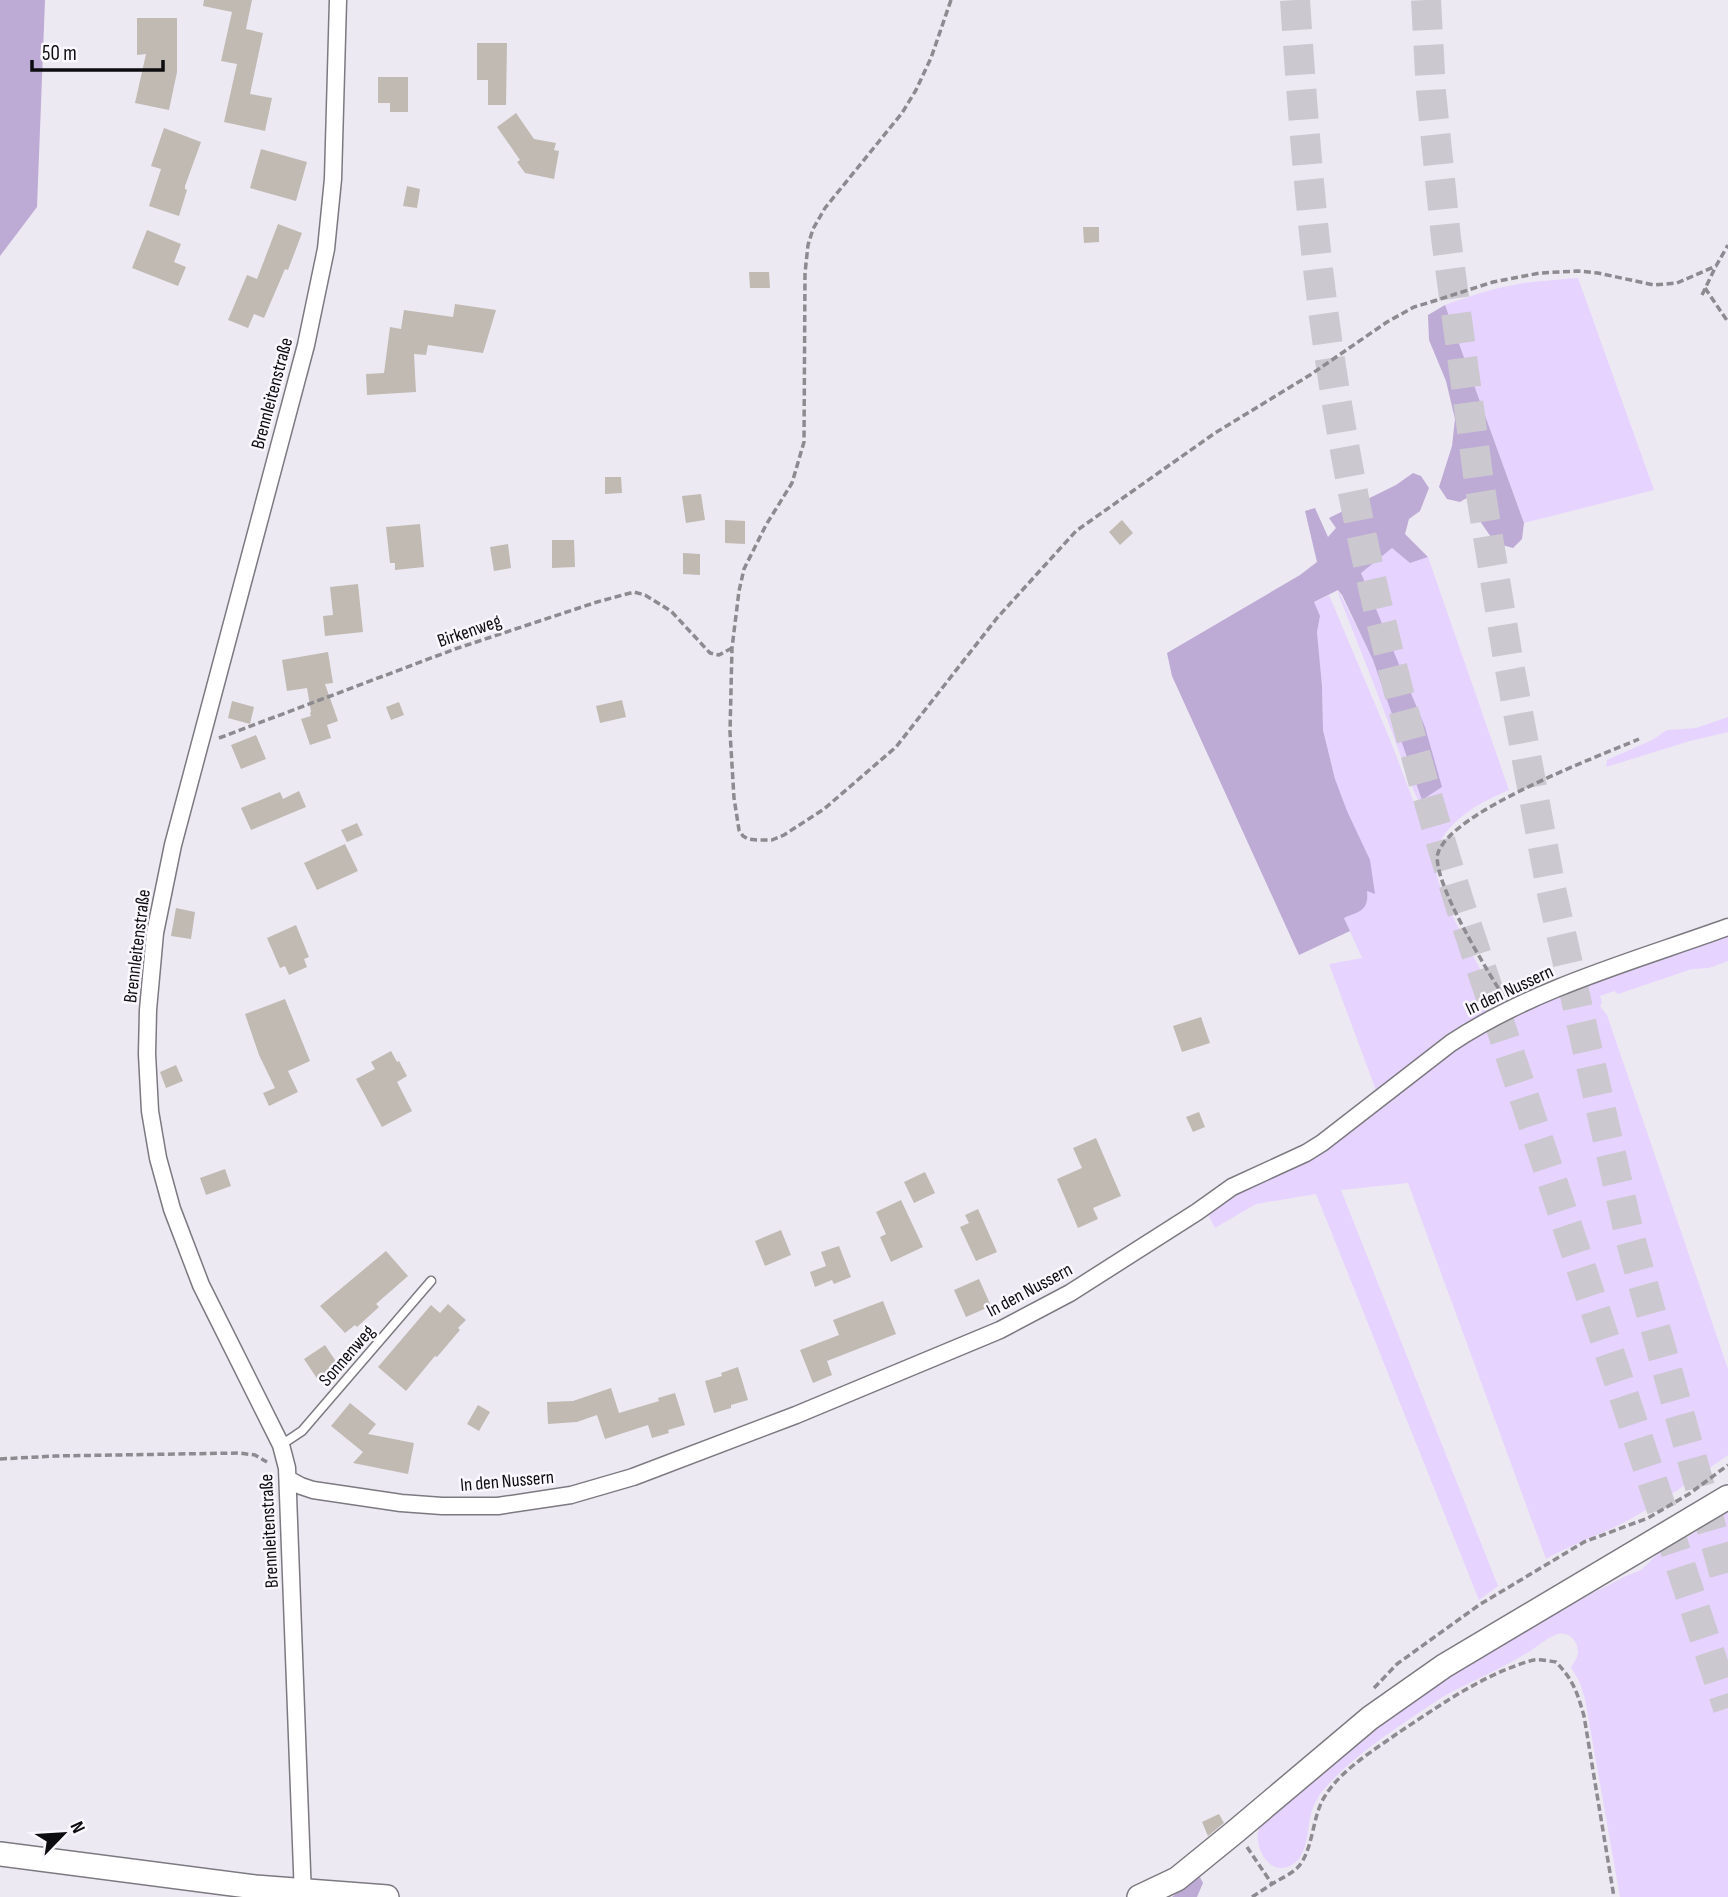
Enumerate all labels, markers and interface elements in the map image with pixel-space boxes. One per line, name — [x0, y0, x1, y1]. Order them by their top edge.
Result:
scale bar — [32, 28, 163, 72]
text: 50 m — [42, 41, 77, 66]
street label: Brennleitenstraße — [247, 335, 298, 452]
street label: Birkenweg — [435, 610, 505, 653]
street label: Brennleitenstraße — [119, 888, 156, 1004]
street label: In den Nussern — [1462, 960, 1557, 1021]
street label: In den Nussern — [983, 1258, 1077, 1323]
street label: Sonnenweg — [314, 1320, 380, 1391]
street label: In den Nussern — [459, 1466, 555, 1497]
street label: Brennleitenstraße — [255, 1473, 284, 1589]
north arrow — [28, 1799, 98, 1869]
text: N — [64, 1818, 90, 1837]

